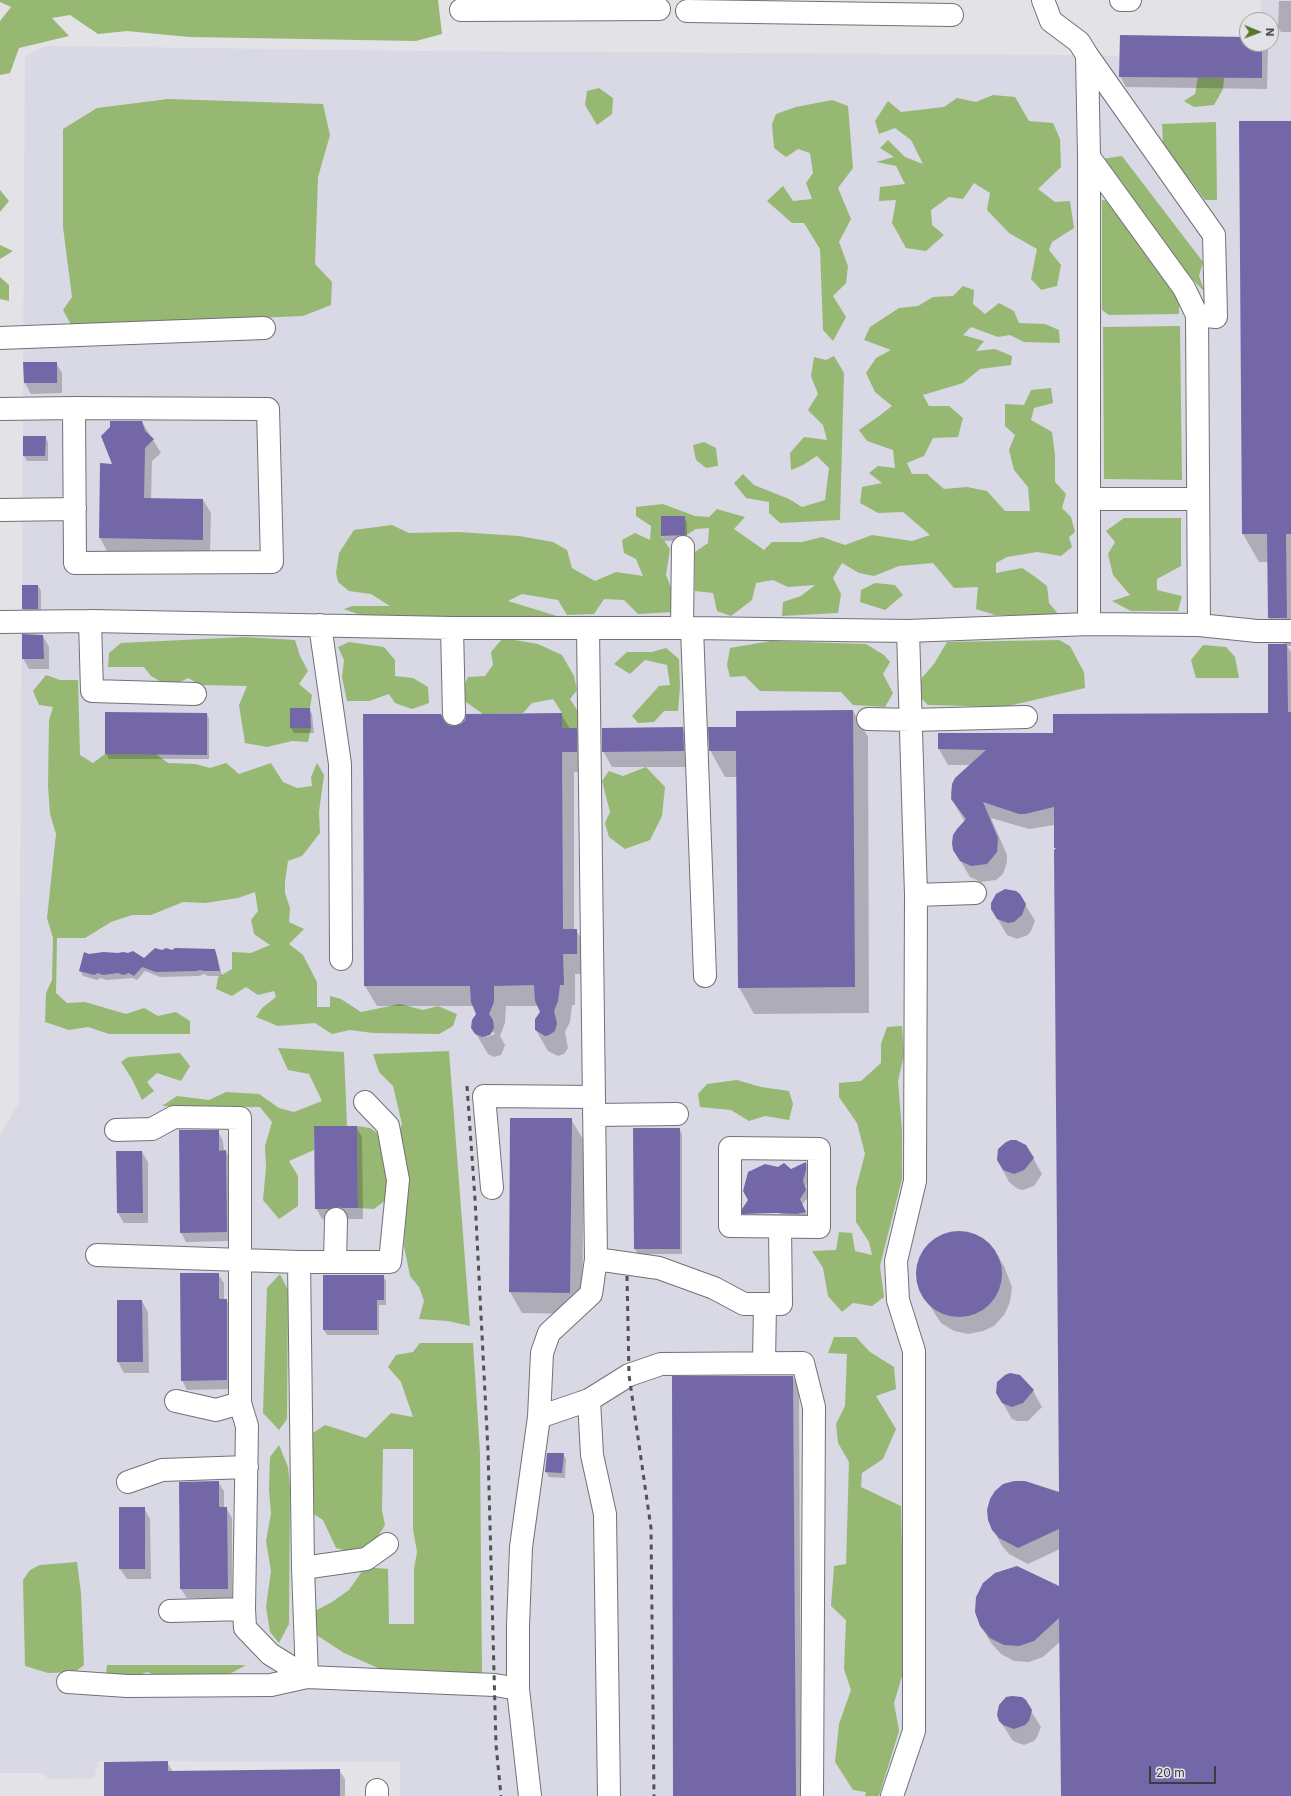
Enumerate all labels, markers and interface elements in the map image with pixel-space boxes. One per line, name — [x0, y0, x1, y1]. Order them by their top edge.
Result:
north arrow — [1239, 12, 1279, 52]
text: N — [1263, 28, 1277, 37]
scale bar — [1151, 1758, 1218, 1784]
text: 20 m — [1156, 1765, 1185, 1780]

